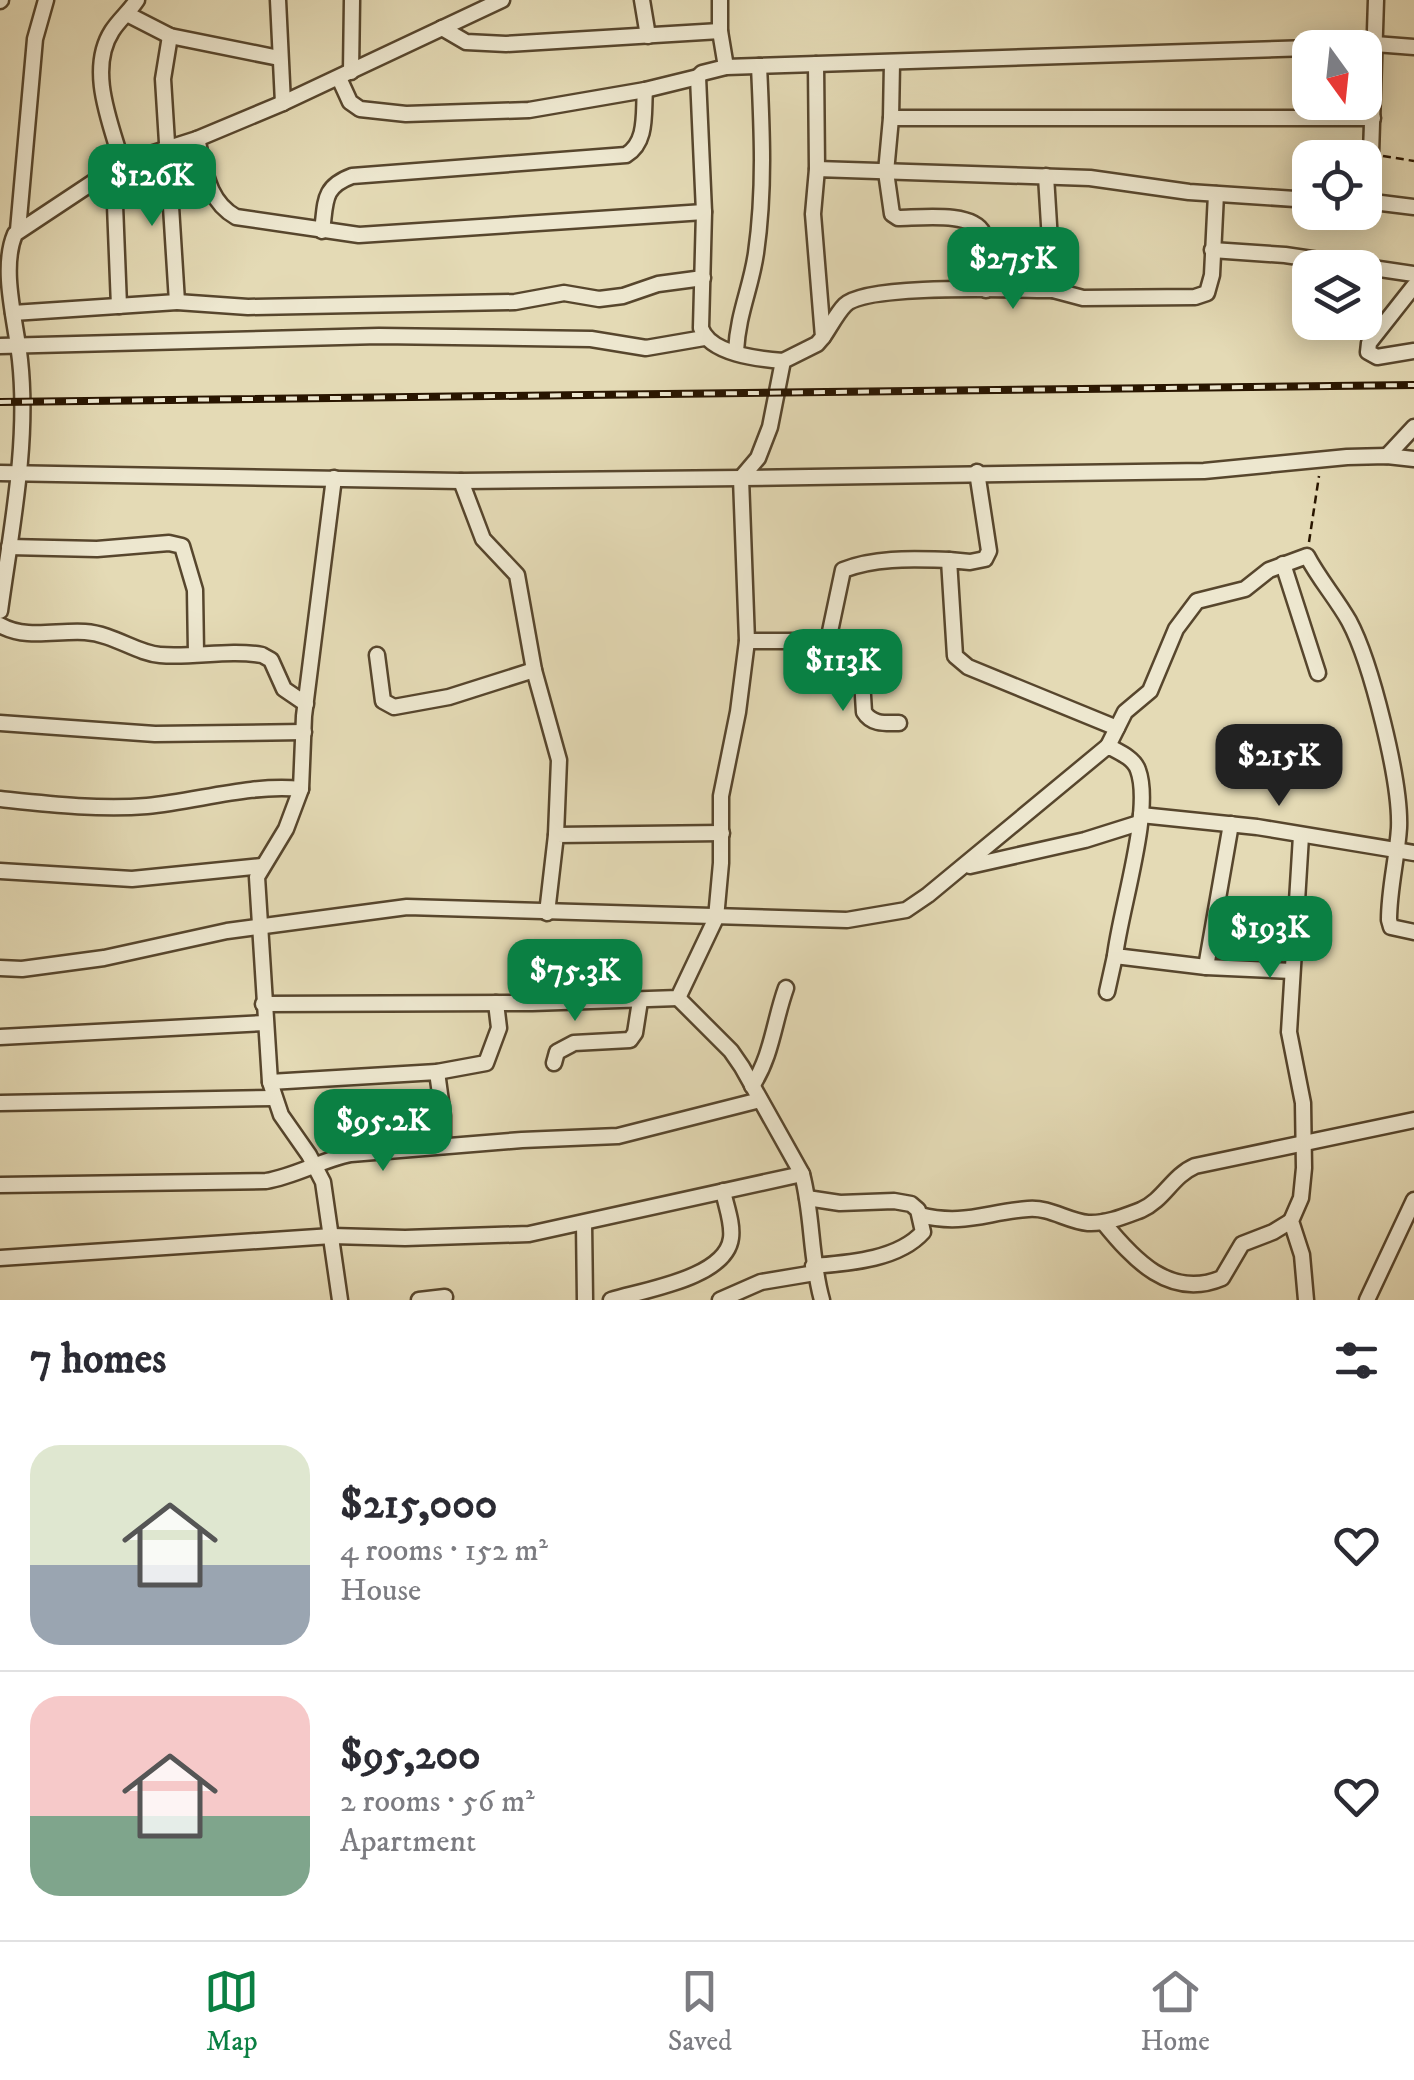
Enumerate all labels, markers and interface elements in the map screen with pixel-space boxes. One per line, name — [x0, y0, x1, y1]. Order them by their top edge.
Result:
north arrow — [1292, 30, 1382, 120]
map controls — [1292, 30, 1382, 340]
button: locate — [1292, 140, 1382, 230]
pin: $126K — [82, 144, 222, 229]
text: $126K — [110, 156, 194, 196]
pin: $275K — [943, 227, 1083, 312]
text: $275K — [969, 239, 1057, 279]
button: layers — [1292, 250, 1382, 340]
pin: $113K — [773, 629, 913, 714]
text: $113K — [805, 641, 881, 681]
pin: $215K — [1209, 724, 1349, 809]
text: $215K — [1237, 736, 1321, 776]
pin: $193K — [1200, 896, 1340, 981]
text: $193K — [1230, 908, 1310, 948]
pin: $75.3K — [494, 939, 656, 1024]
text: $75.3K — [529, 951, 621, 991]
pin: $95.2K — [302, 1089, 464, 1174]
text: $95.2K — [336, 1101, 430, 1141]
icon: filters — [1329, 1333, 1384, 1388]
text: 7 homes — [30, 1334, 166, 1386]
text: $215,000 — [340, 1479, 497, 1531]
icon: home — [110, 1485, 230, 1605]
icon: heart — [1329, 1518, 1384, 1573]
text: 4 rooms · 152 m² — [340, 1531, 548, 1571]
text: House — [340, 1571, 421, 1611]
text: $95,200 — [340, 1730, 481, 1782]
icon: home — [110, 1736, 230, 1856]
icon: heart — [1329, 1769, 1384, 1824]
text: 2 rooms · 56 m² — [340, 1782, 535, 1822]
text: Apartment — [340, 1822, 476, 1862]
tab: Map — [204, 1964, 259, 2059]
tab: Saved — [668, 1964, 732, 2059]
tab: Home — [1141, 1964, 1210, 2059]

